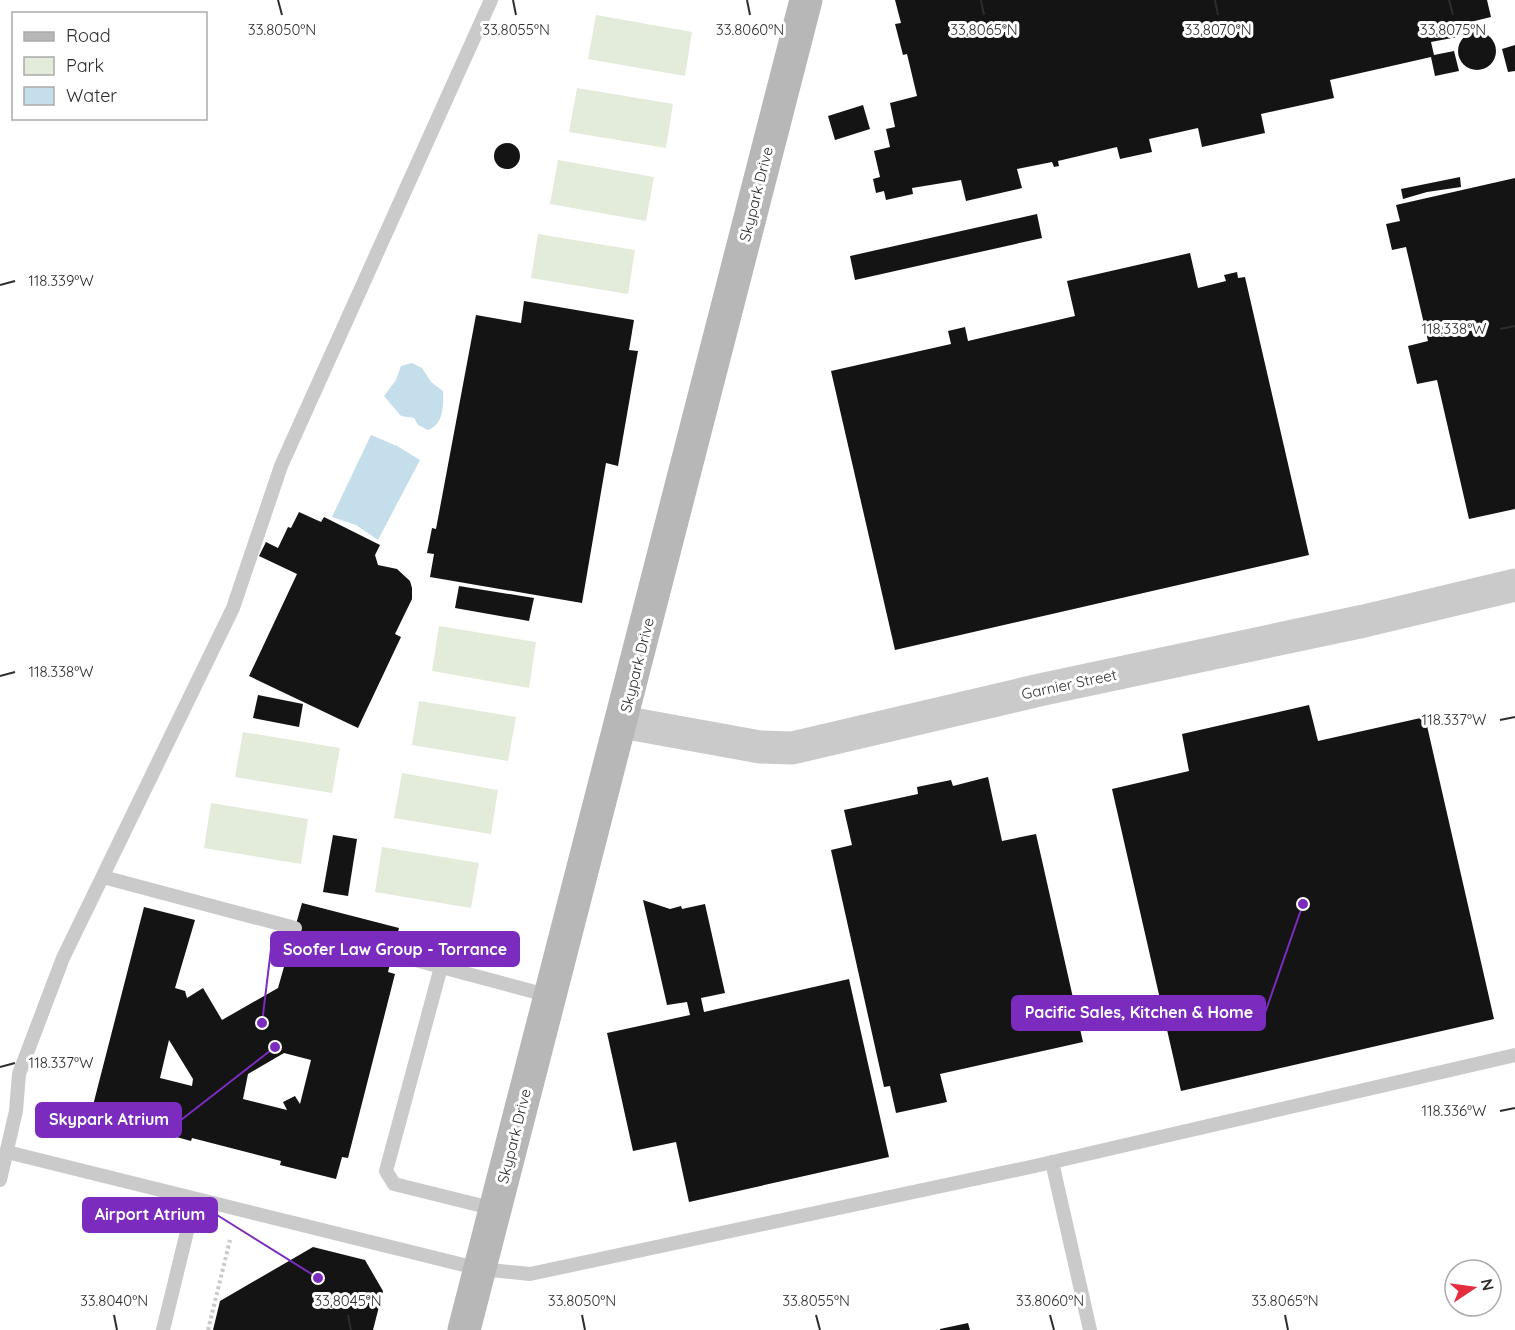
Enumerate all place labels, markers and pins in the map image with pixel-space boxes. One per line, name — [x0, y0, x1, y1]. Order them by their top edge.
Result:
callout: Soofer Law Group - Torrance — [271, 932, 519, 966]
callout: Pacific Sales, Kitchen & Home — [1012, 996, 1265, 1030]
callout: Skypark Atrium — [36, 1103, 181, 1137]
callout: Airport Atrium — [83, 1198, 217, 1232]

